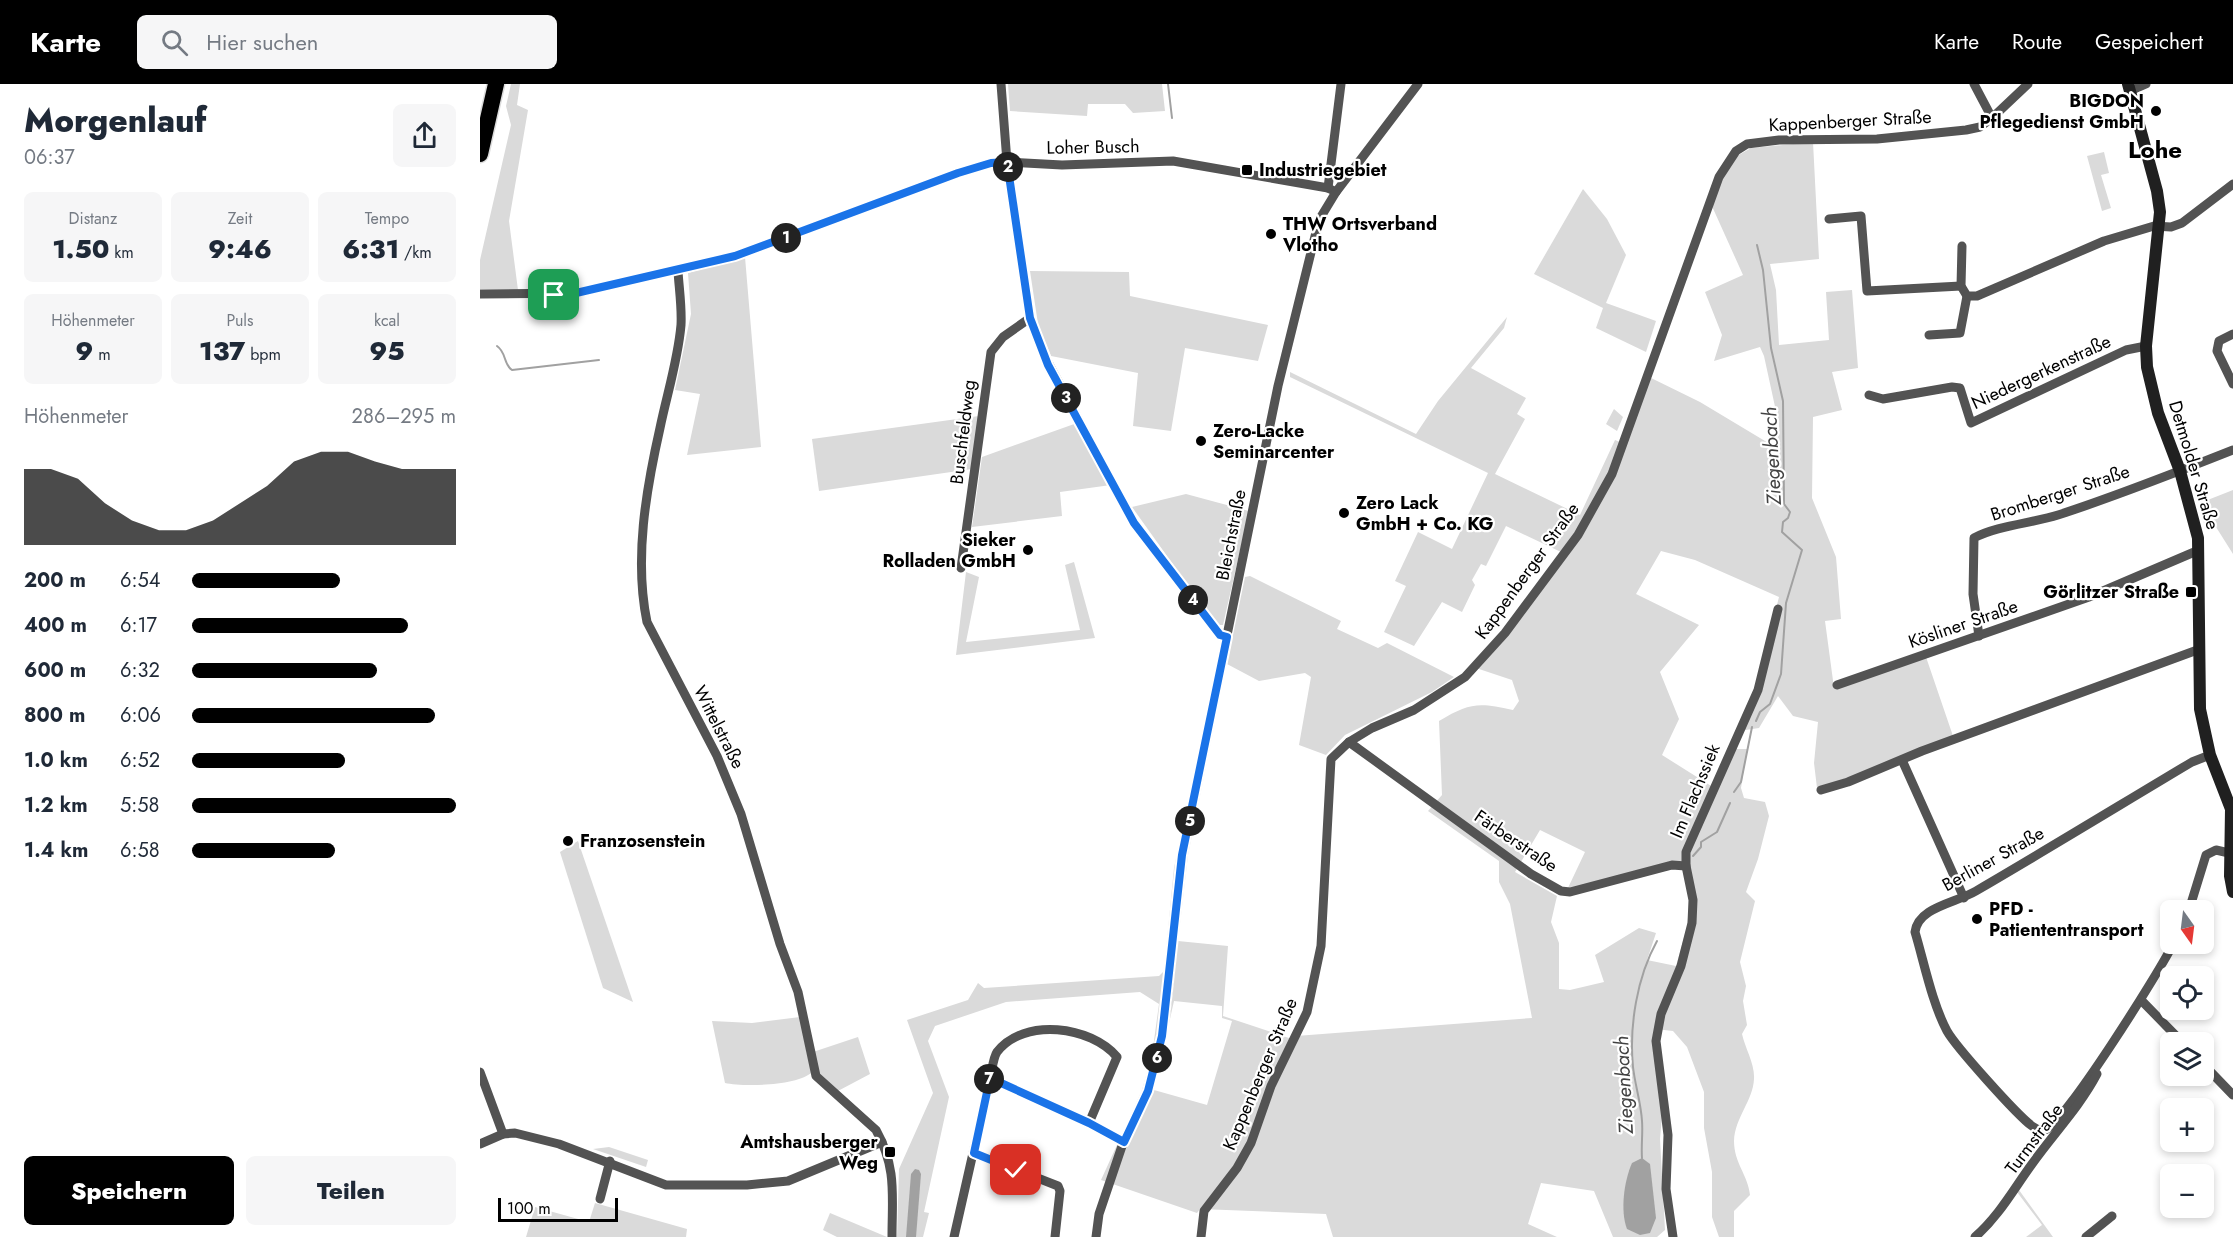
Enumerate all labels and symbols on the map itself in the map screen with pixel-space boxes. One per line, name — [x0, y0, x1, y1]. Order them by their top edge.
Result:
place label: BIGDON Pflegedienst GmbH — [1979, 88, 2144, 135]
street label: Kappenberger Straße — [1768, 104, 1932, 138]
marker: BIGDON Pflegedienst GmbH — [2149, 104, 2163, 118]
district label: Lohe — [2128, 132, 2182, 167]
street label: Loher Busch — [1046, 133, 1140, 161]
pin: 2 — [993, 152, 1023, 182]
place label: Industriegebiet — [1259, 157, 1387, 183]
marker: Industriegebiet — [1240, 163, 1254, 177]
place label: THW Ortsverband Vlotho — [1282, 211, 1437, 258]
pin: 1 — [771, 223, 801, 253]
marker: THW Ortsverband Vlotho — [1264, 227, 1278, 241]
pin — [528, 269, 579, 320]
street label: Niedergerkenstraße — [1967, 328, 2115, 416]
street label: Buschfeldweg — [944, 378, 982, 486]
pin: 3 — [1051, 383, 1081, 413]
street label: Detmolder Straße — [2162, 397, 2226, 533]
water label: Ziegenbach — [1755, 406, 1789, 507]
place label: Zero-Lacke Seminarcenter — [1213, 418, 1335, 465]
marker: Zero-Lacke Seminarcenter — [1194, 434, 1208, 448]
street label: Bromberger Straße — [1987, 458, 2133, 528]
street label: Bleichstraße — [1209, 487, 1253, 583]
place label: Zero Lack GmbH + Co. KG — [1356, 490, 1494, 537]
street label: Kappenberger Straße — [1469, 497, 1585, 645]
marker: Zero Lack GmbH + Co. KG — [1337, 506, 1351, 520]
place label: Sieker Rolladen GmbH — [882, 527, 1017, 574]
marker: Sieker Rolladen GmbH — [1021, 543, 1035, 557]
place label: Görlitzer Straße — [2043, 579, 2179, 605]
pin: 4 — [1178, 585, 1208, 615]
marker: Görlitzer Straße — [2184, 585, 2198, 599]
street label: Kösliner Straße — [1905, 593, 2021, 655]
street label: Wittelstraße — [687, 681, 751, 773]
street label: Im Flachssiek — [1663, 740, 1727, 842]
street label: Färberstraße — [1469, 804, 1563, 878]
pin: 5 — [1175, 806, 1205, 836]
street label: Berliner Straße — [1937, 820, 2049, 898]
place label: Franzosenstein — [580, 828, 705, 854]
marker: Franzosenstein — [561, 834, 575, 848]
place label: PFD - Patiententransport — [1989, 896, 2144, 943]
north arrow — [2160, 900, 2214, 954]
marker: PFD - Patiententransport — [1970, 912, 1984, 926]
street label: Kappenberger Straße — [1216, 994, 1304, 1154]
water label: Ziegenbach — [1607, 1035, 1641, 1136]
pin: 6 — [1142, 1043, 1172, 1073]
pin: 7 — [974, 1064, 1004, 1094]
street label: Turmstraße — [1999, 1098, 2069, 1180]
place label: Amtshausberger Weg — [739, 1129, 879, 1176]
pin — [990, 1144, 1041, 1195]
marker: Amtshausberger Weg — [883, 1145, 897, 1159]
scale bar — [498, 1195, 618, 1222]

